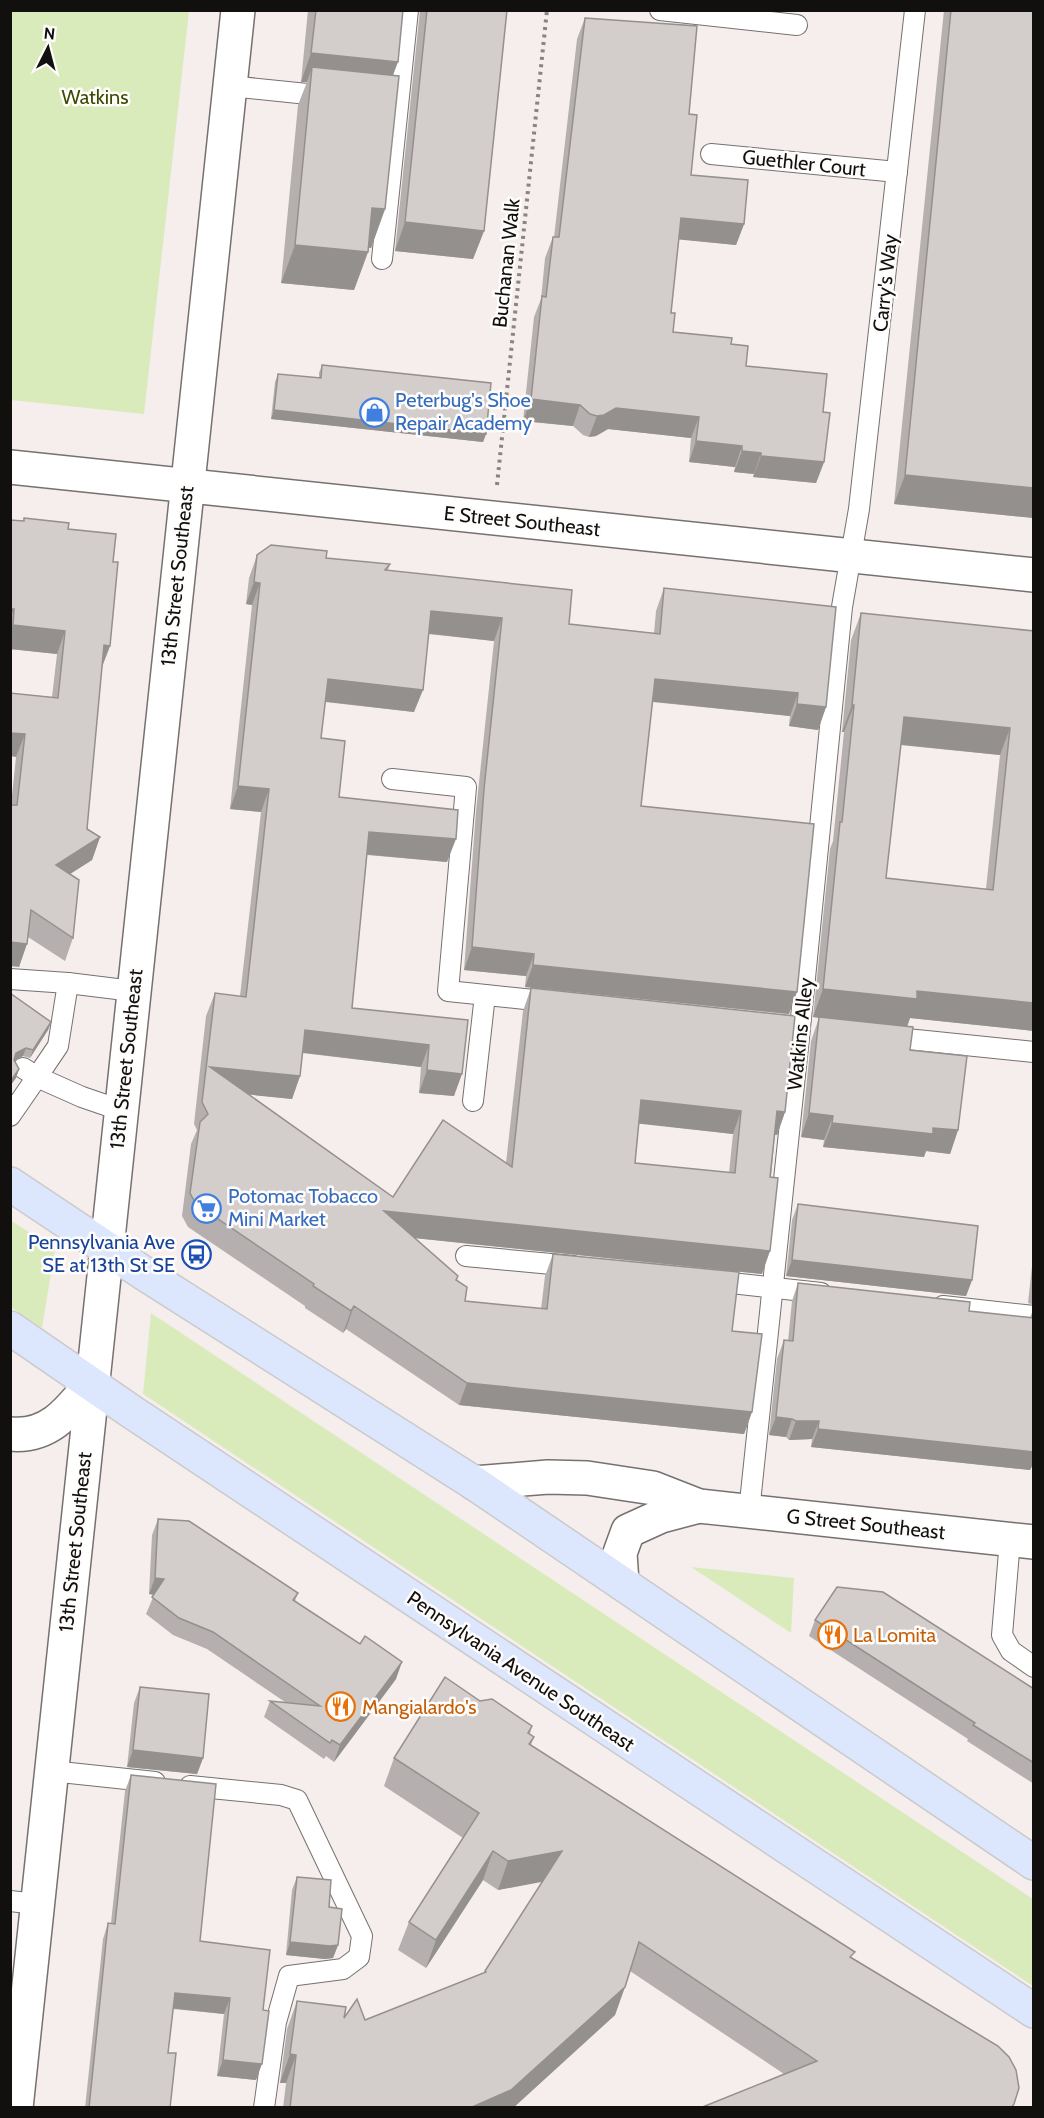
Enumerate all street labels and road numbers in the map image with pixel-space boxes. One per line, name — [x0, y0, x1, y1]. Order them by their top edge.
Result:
street label: Guethler Court — [741, 145, 867, 181]
street label: Buchanan Walk — [487, 197, 525, 329]
street label: Carry's Way — [868, 233, 902, 333]
street label: 13th Street Southeast — [156, 485, 198, 667]
street label: E Street Southeast — [443, 501, 602, 541]
street label: 13th Street Southeast — [105, 968, 147, 1150]
street label: Watkins Alley — [782, 976, 818, 1092]
street label: 13th Street Southeast — [54, 1451, 96, 1633]
street label: G Street Southeast — [785, 1504, 947, 1544]
street label: Pennsylvania Avenue Southeast — [403, 1586, 639, 1756]

